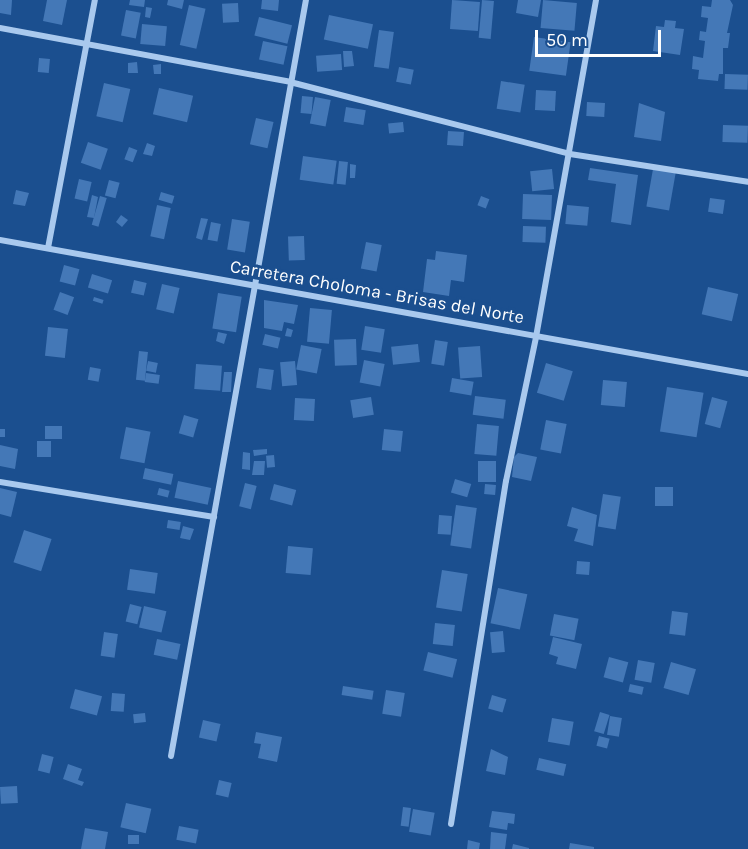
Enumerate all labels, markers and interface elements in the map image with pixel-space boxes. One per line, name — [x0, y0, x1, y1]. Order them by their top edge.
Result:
scale bar — [538, 18, 664, 56]
text: 50 m — [546, 29, 588, 51]
street label: Carretera Choloma - Brisas del Norte — [228, 255, 526, 329]

